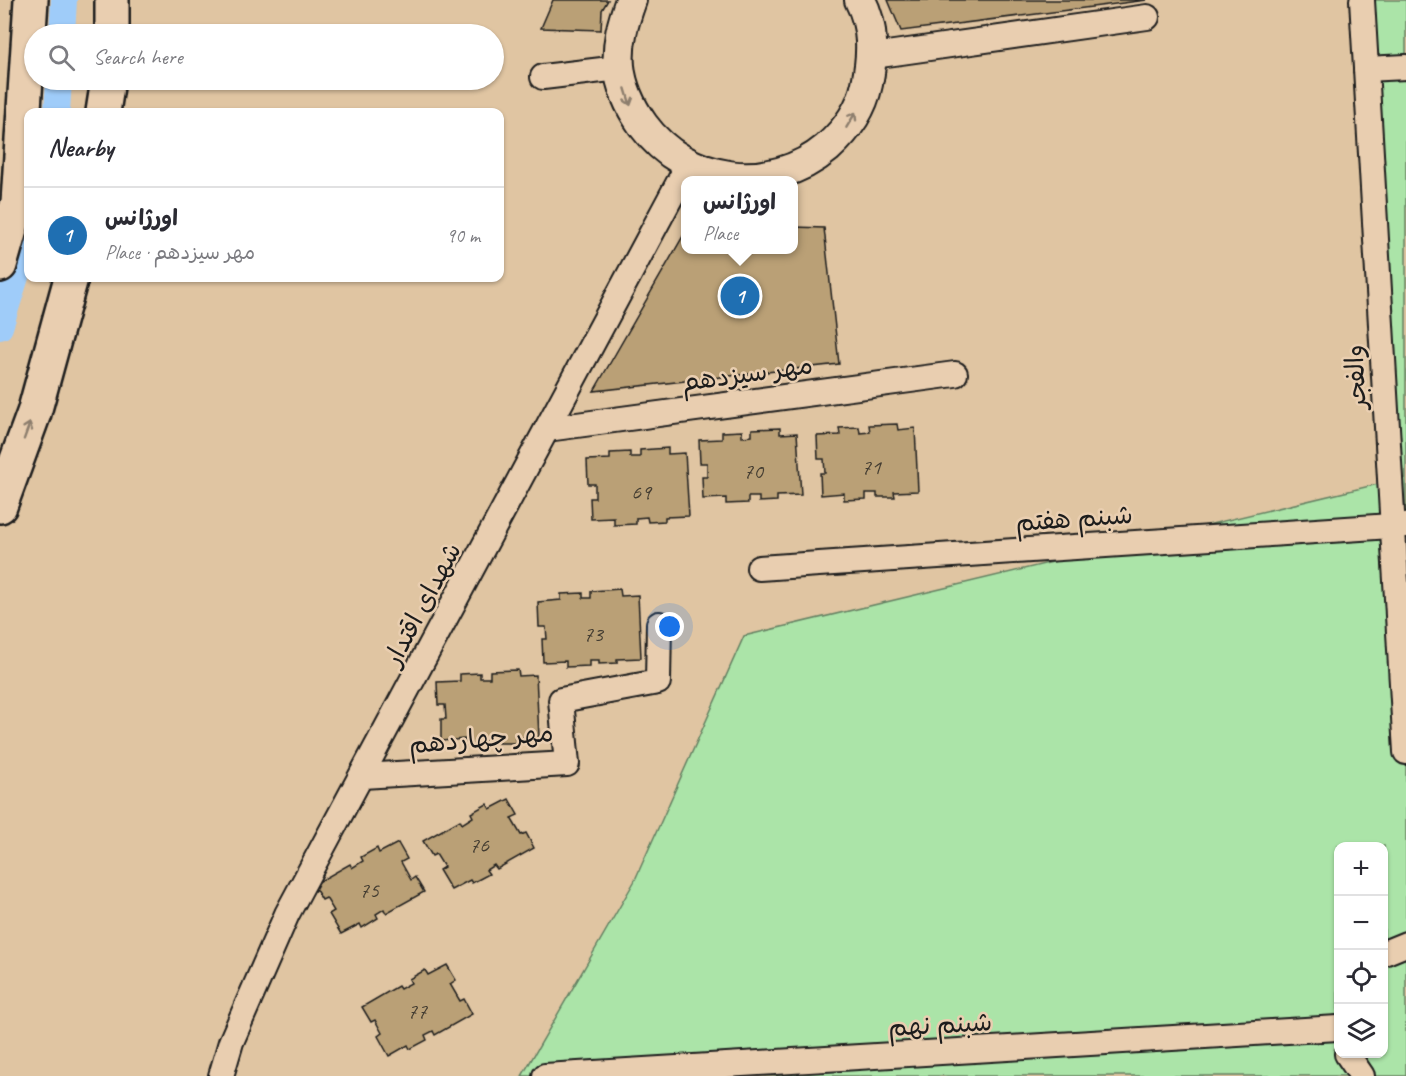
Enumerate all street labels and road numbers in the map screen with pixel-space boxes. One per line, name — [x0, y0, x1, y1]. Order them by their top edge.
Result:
street label: والفجر — [1337, 344, 1374, 412]
street label: مهر سیزدهم — [679, 348, 815, 402]
street label: شبنم هفتم — [1014, 498, 1134, 542]
street label: شهدای اقتدار — [375, 537, 469, 673]
street label: مهر چهاردهم — [407, 716, 555, 764]
street label: شبنم نهم — [887, 1005, 993, 1047]

